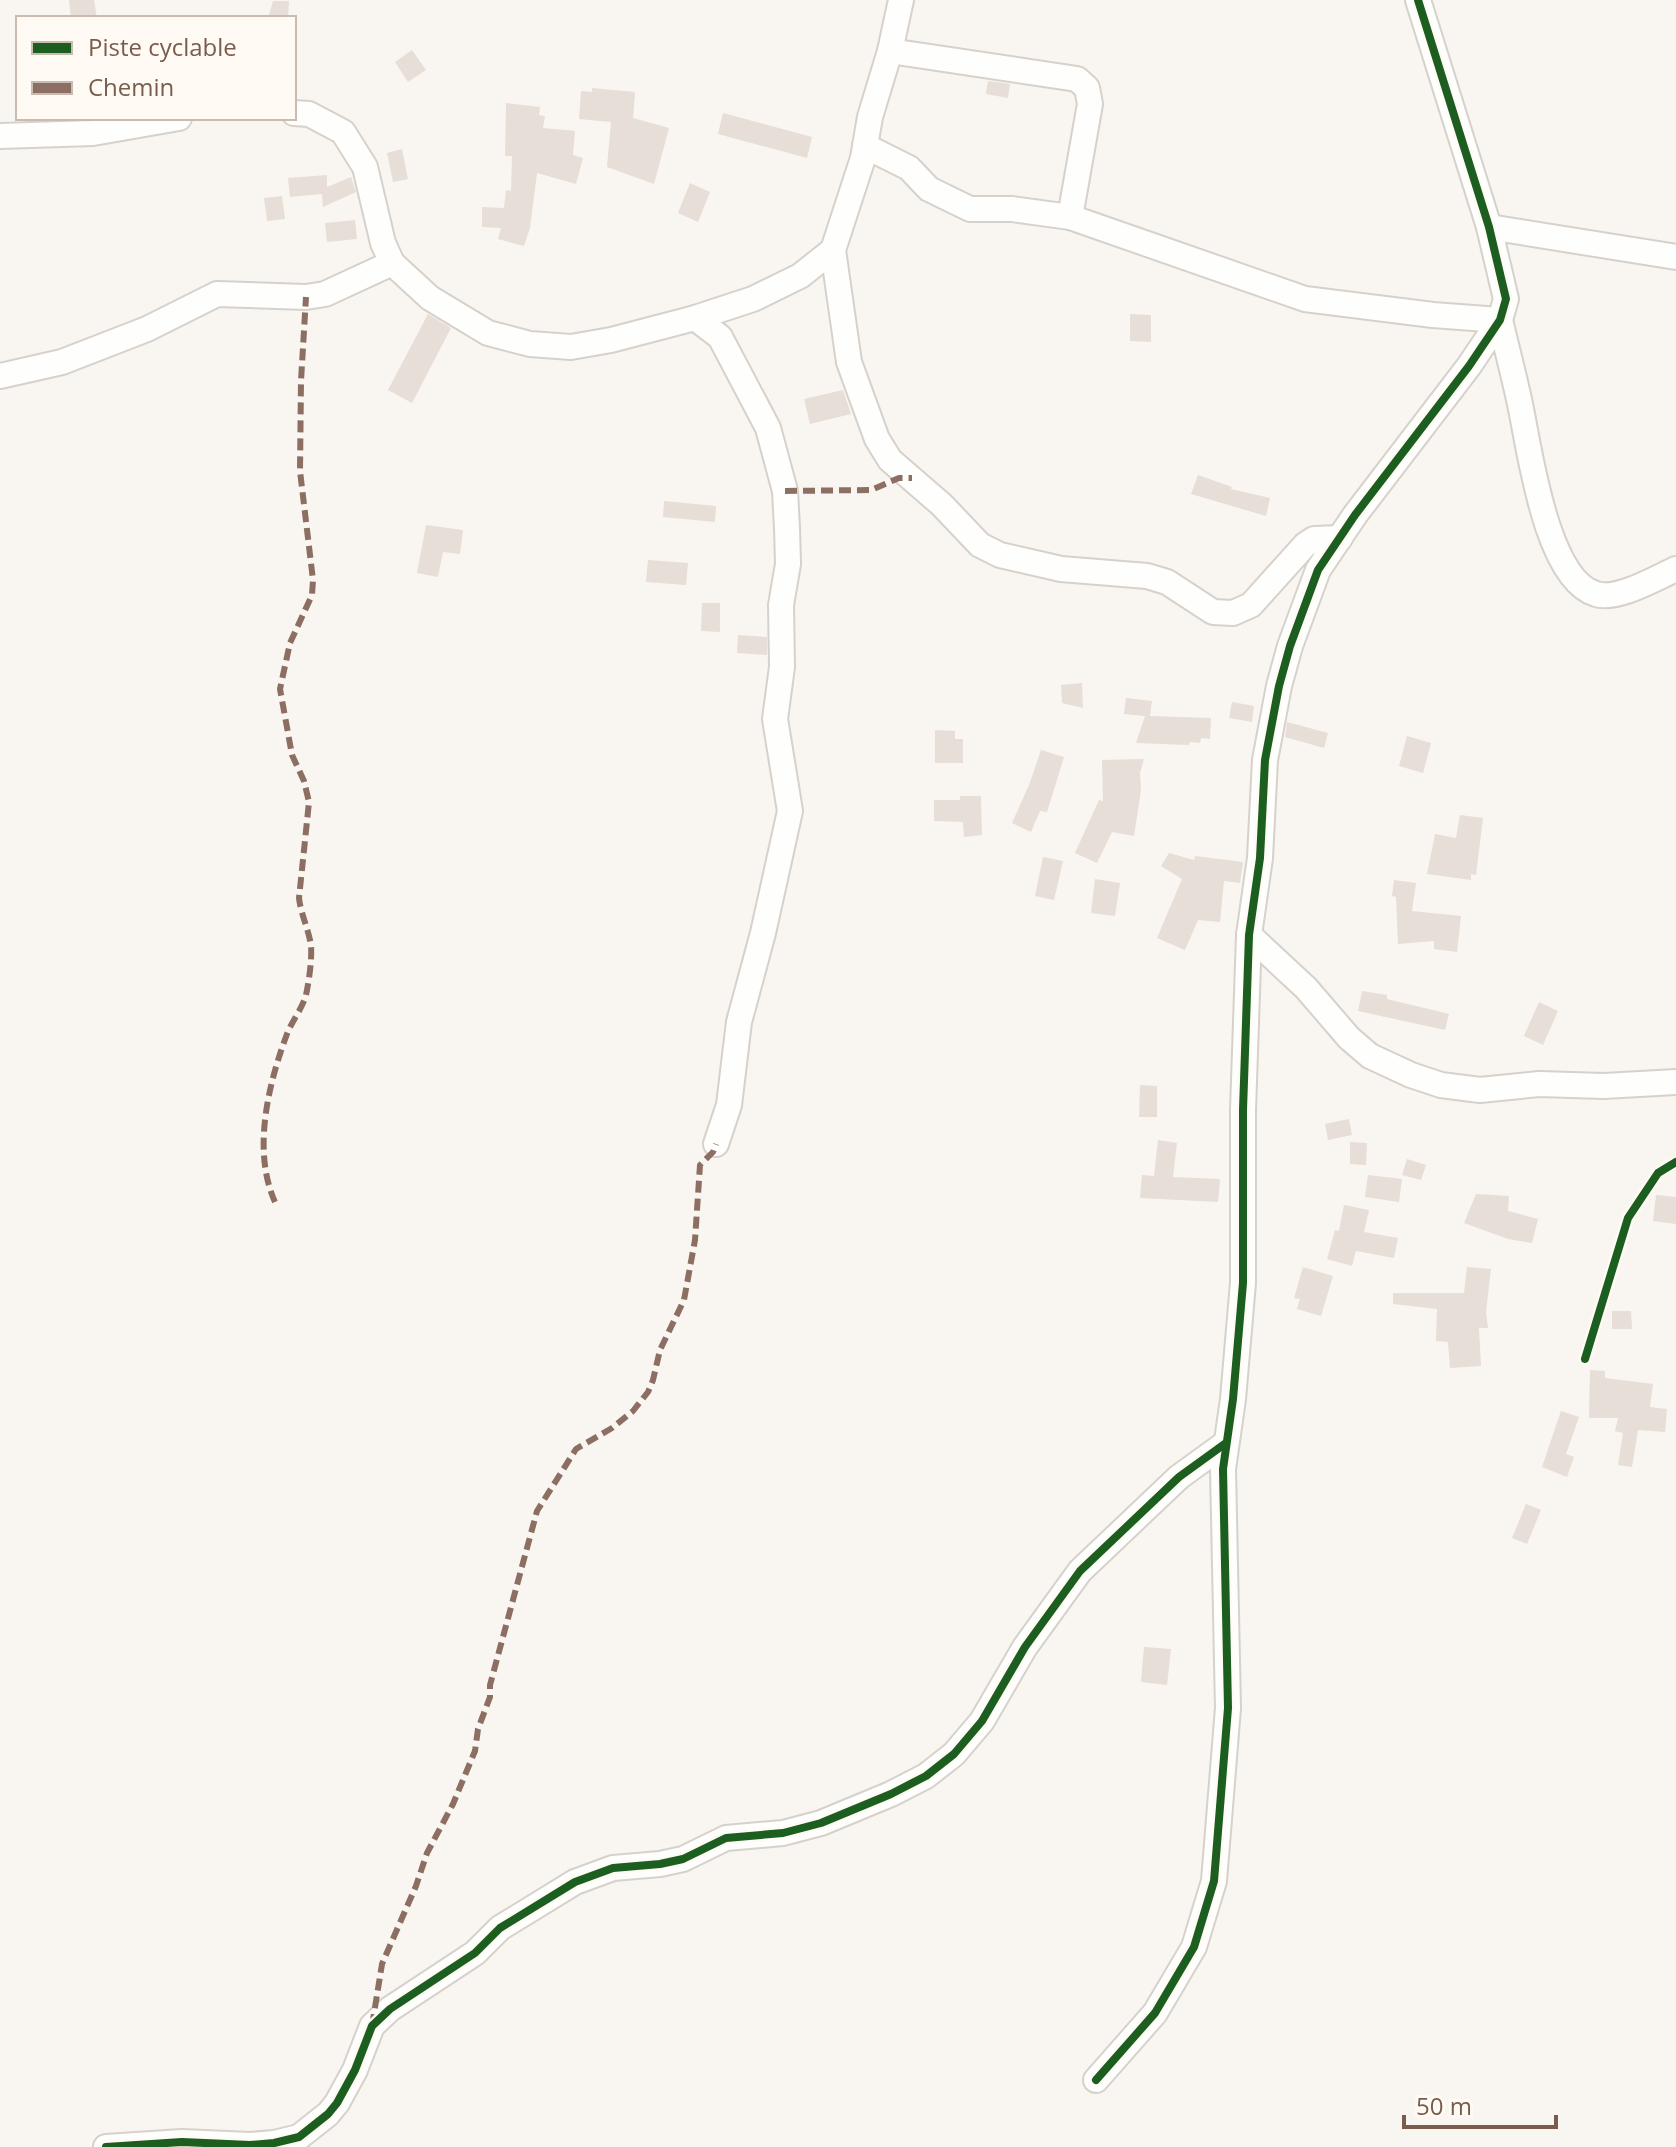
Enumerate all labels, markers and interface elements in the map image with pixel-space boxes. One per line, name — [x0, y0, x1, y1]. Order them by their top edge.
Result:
legend — [16, 16, 296, 120]
text: Piste cyclable — [88, 30, 237, 63]
text: Chemin — [88, 70, 174, 103]
scale bar — [1404, 2079, 1556, 2129]
text: 50 m — [1416, 2089, 1472, 2122]

